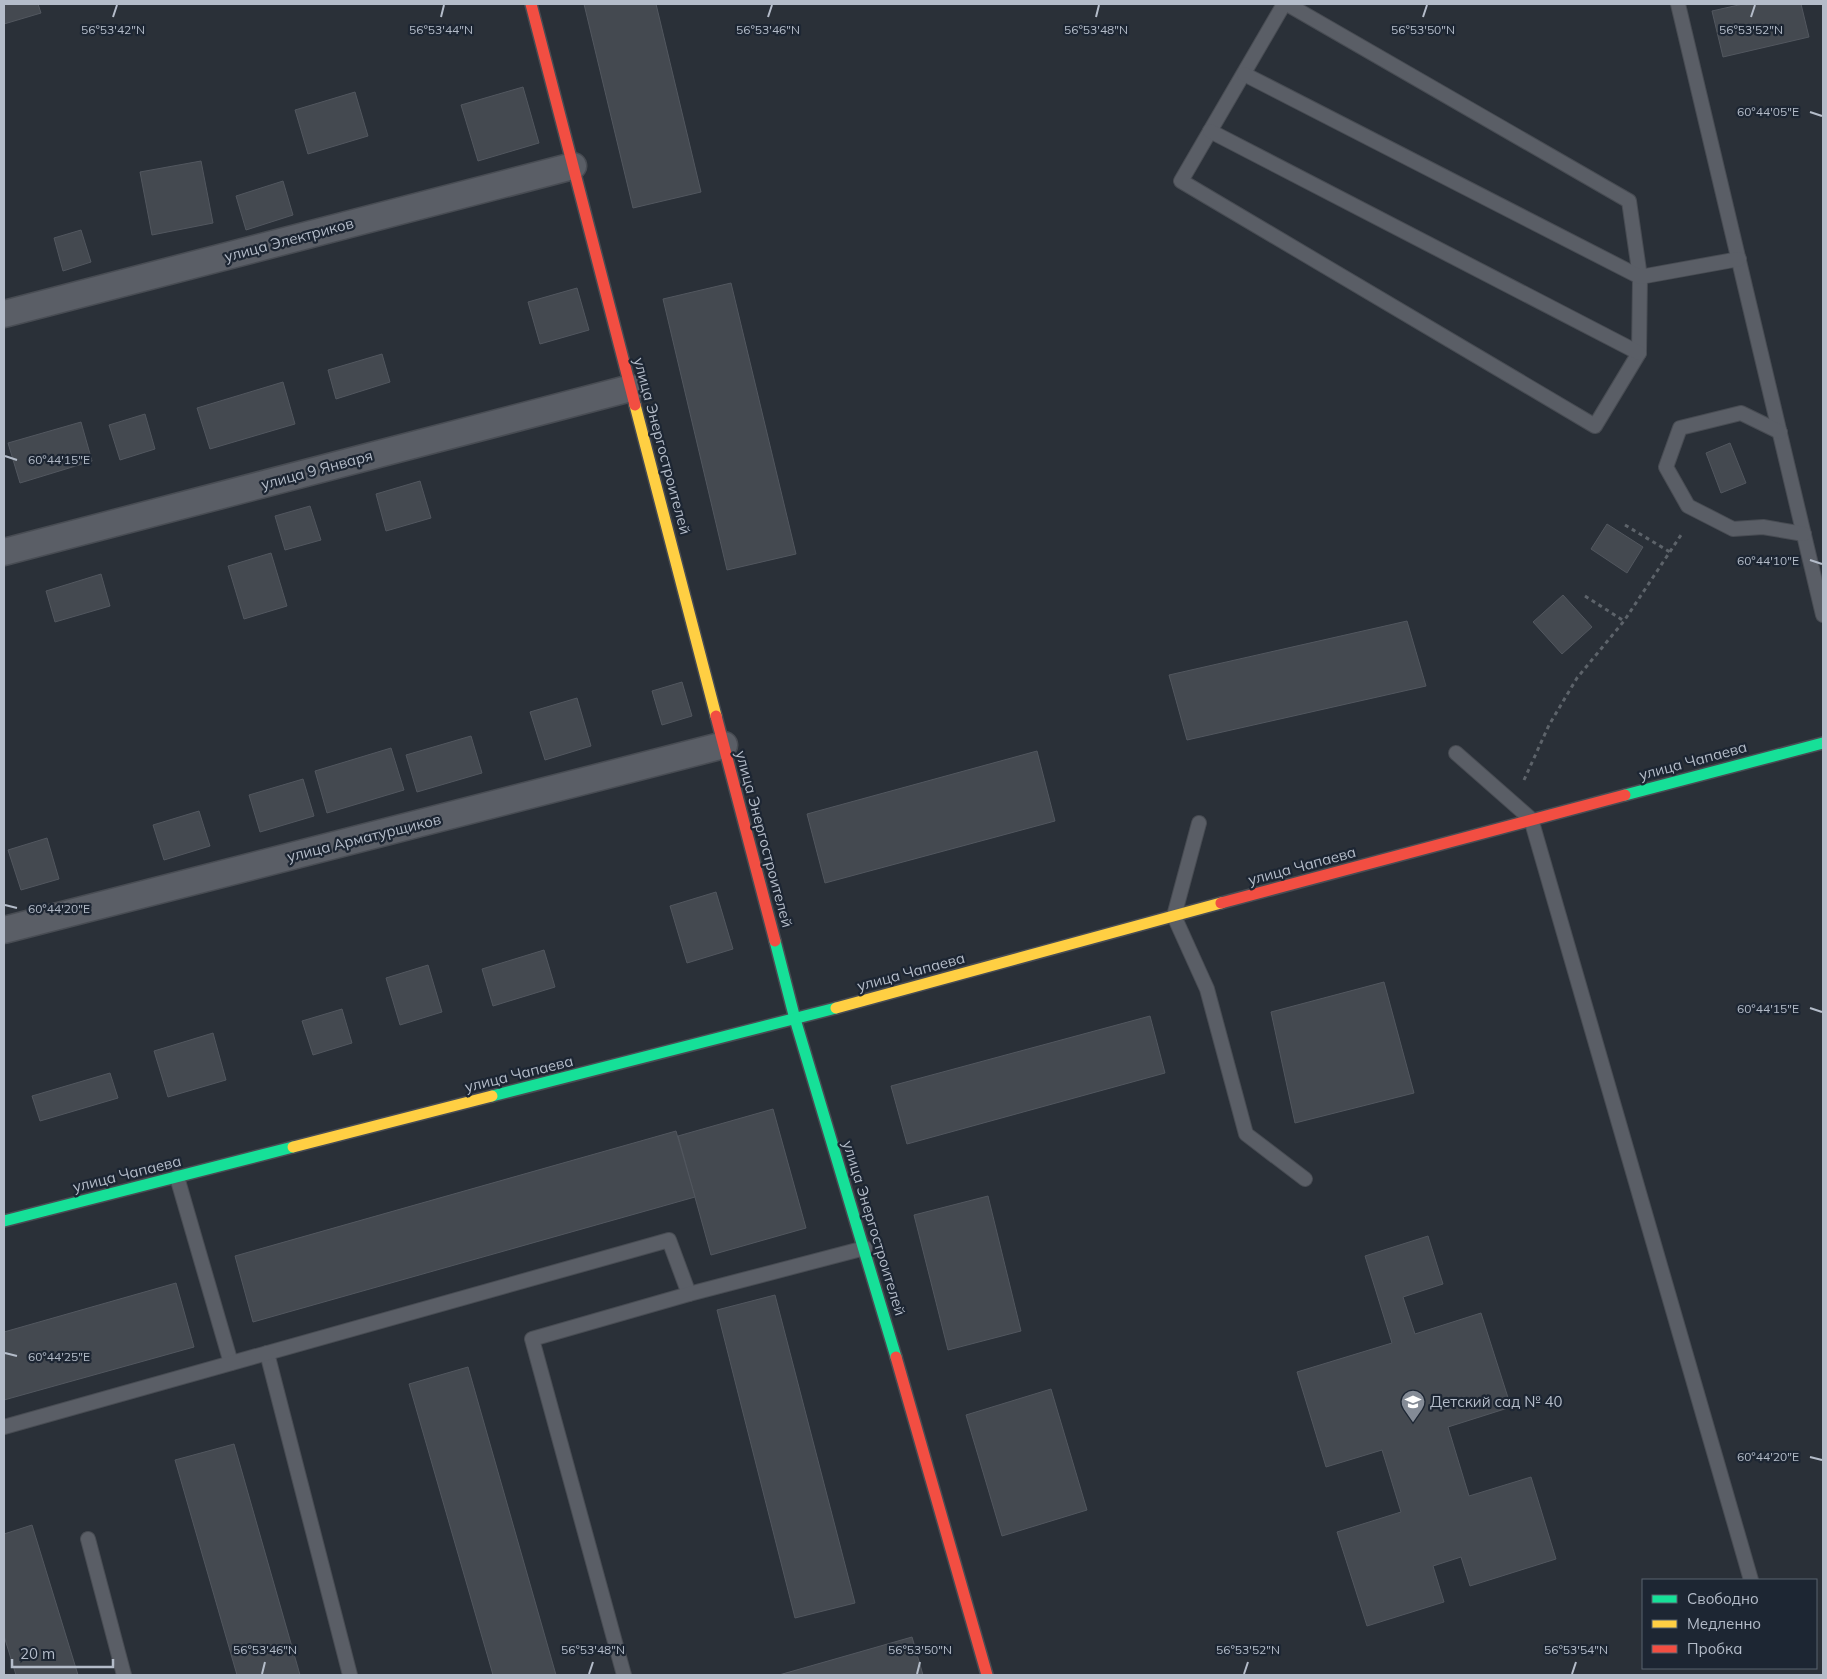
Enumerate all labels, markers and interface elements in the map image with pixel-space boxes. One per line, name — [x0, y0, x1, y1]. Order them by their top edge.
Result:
text: 56°53'42"N — [81, 22, 145, 37]
text: 56°53'44"N — [409, 22, 473, 37]
text: 56°53'46"N — [736, 22, 800, 37]
text: 56°53'48"N — [1064, 22, 1128, 37]
text: 56°53'50"N — [1391, 22, 1455, 37]
text: 56°53'52"N — [1719, 22, 1783, 37]
text: 60°44'05"E — [1737, 104, 1799, 119]
street label: улица Электриков — [222, 213, 356, 266]
street label: улица Энергостроителей — [630, 355, 695, 536]
street label: улица 9 Января — [259, 445, 375, 494]
text: 60°44'15"E — [28, 452, 90, 467]
text: 60°44'10"E — [1737, 553, 1799, 568]
street label: улица Чапаева — [1637, 737, 1749, 784]
street label: улица Энергостроителей — [732, 748, 797, 929]
street label: улица Арматурщиков — [285, 809, 443, 866]
street label: улица Чапаева — [1246, 842, 1358, 889]
text: 60°44'20"E — [28, 901, 90, 916]
street label: улица Чапаева — [855, 948, 967, 995]
text: 60°44'15"E — [1737, 1001, 1799, 1016]
street label: улица Чапаева — [463, 1051, 575, 1096]
street label: улица Энергостроителей — [839, 1138, 910, 1318]
street label: улица Чапаева — [71, 1151, 183, 1196]
text: 60°44'25"E — [28, 1349, 90, 1364]
school or university icon: Детский сад № 40 — [1400, 1389, 1426, 1423]
place label: Детский сад № 40 — [1430, 1392, 1563, 1411]
text: 60°44'20"E — [1737, 1449, 1799, 1464]
legend — [1642, 1579, 1817, 1669]
text: Свободно — [1687, 1589, 1759, 1608]
text: Медленно — [1687, 1614, 1761, 1633]
scale bar — [12, 1636, 114, 1668]
text: Пробка — [1687, 1639, 1742, 1658]
text: 56°53'46"N — [233, 1642, 297, 1657]
text: 56°53'48"N — [561, 1642, 625, 1657]
text: 56°53'50"N — [888, 1642, 952, 1657]
text: 56°53'52"N — [1216, 1642, 1280, 1657]
text: 56°53'54"N — [1544, 1642, 1608, 1657]
text: 20 m — [20, 1644, 55, 1663]

